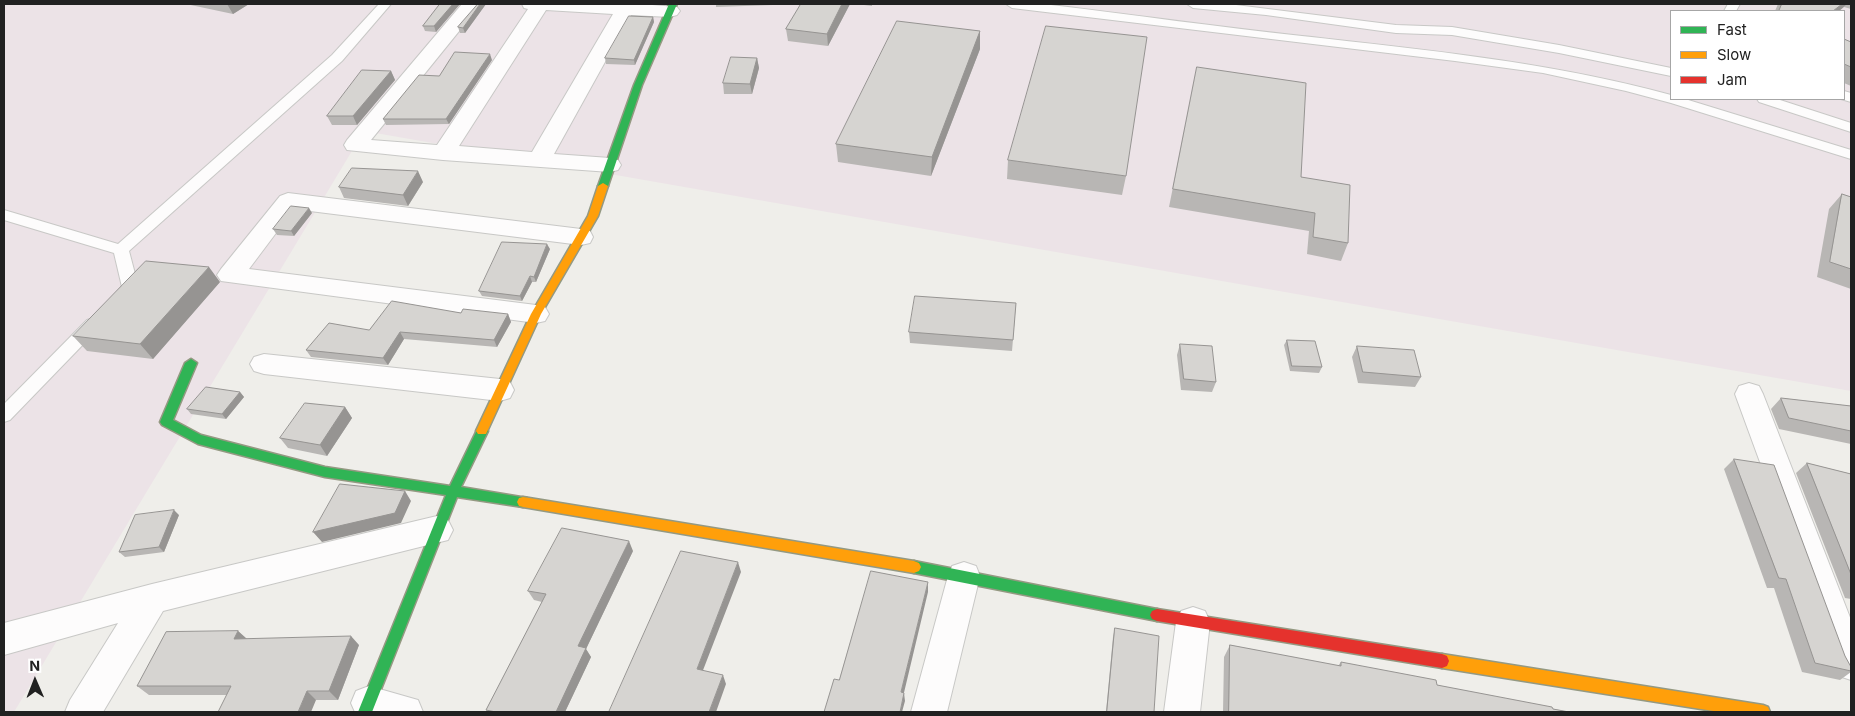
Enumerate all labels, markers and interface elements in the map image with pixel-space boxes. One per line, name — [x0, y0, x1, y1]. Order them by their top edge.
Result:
legend — [1670, 10, 1845, 100]
text: Fast — [1717, 20, 1747, 39]
text: Slow — [1717, 45, 1751, 64]
text: Jam — [1717, 70, 1747, 89]
north arrow — [10, 656, 60, 706]
text: N — [29, 657, 40, 674]

